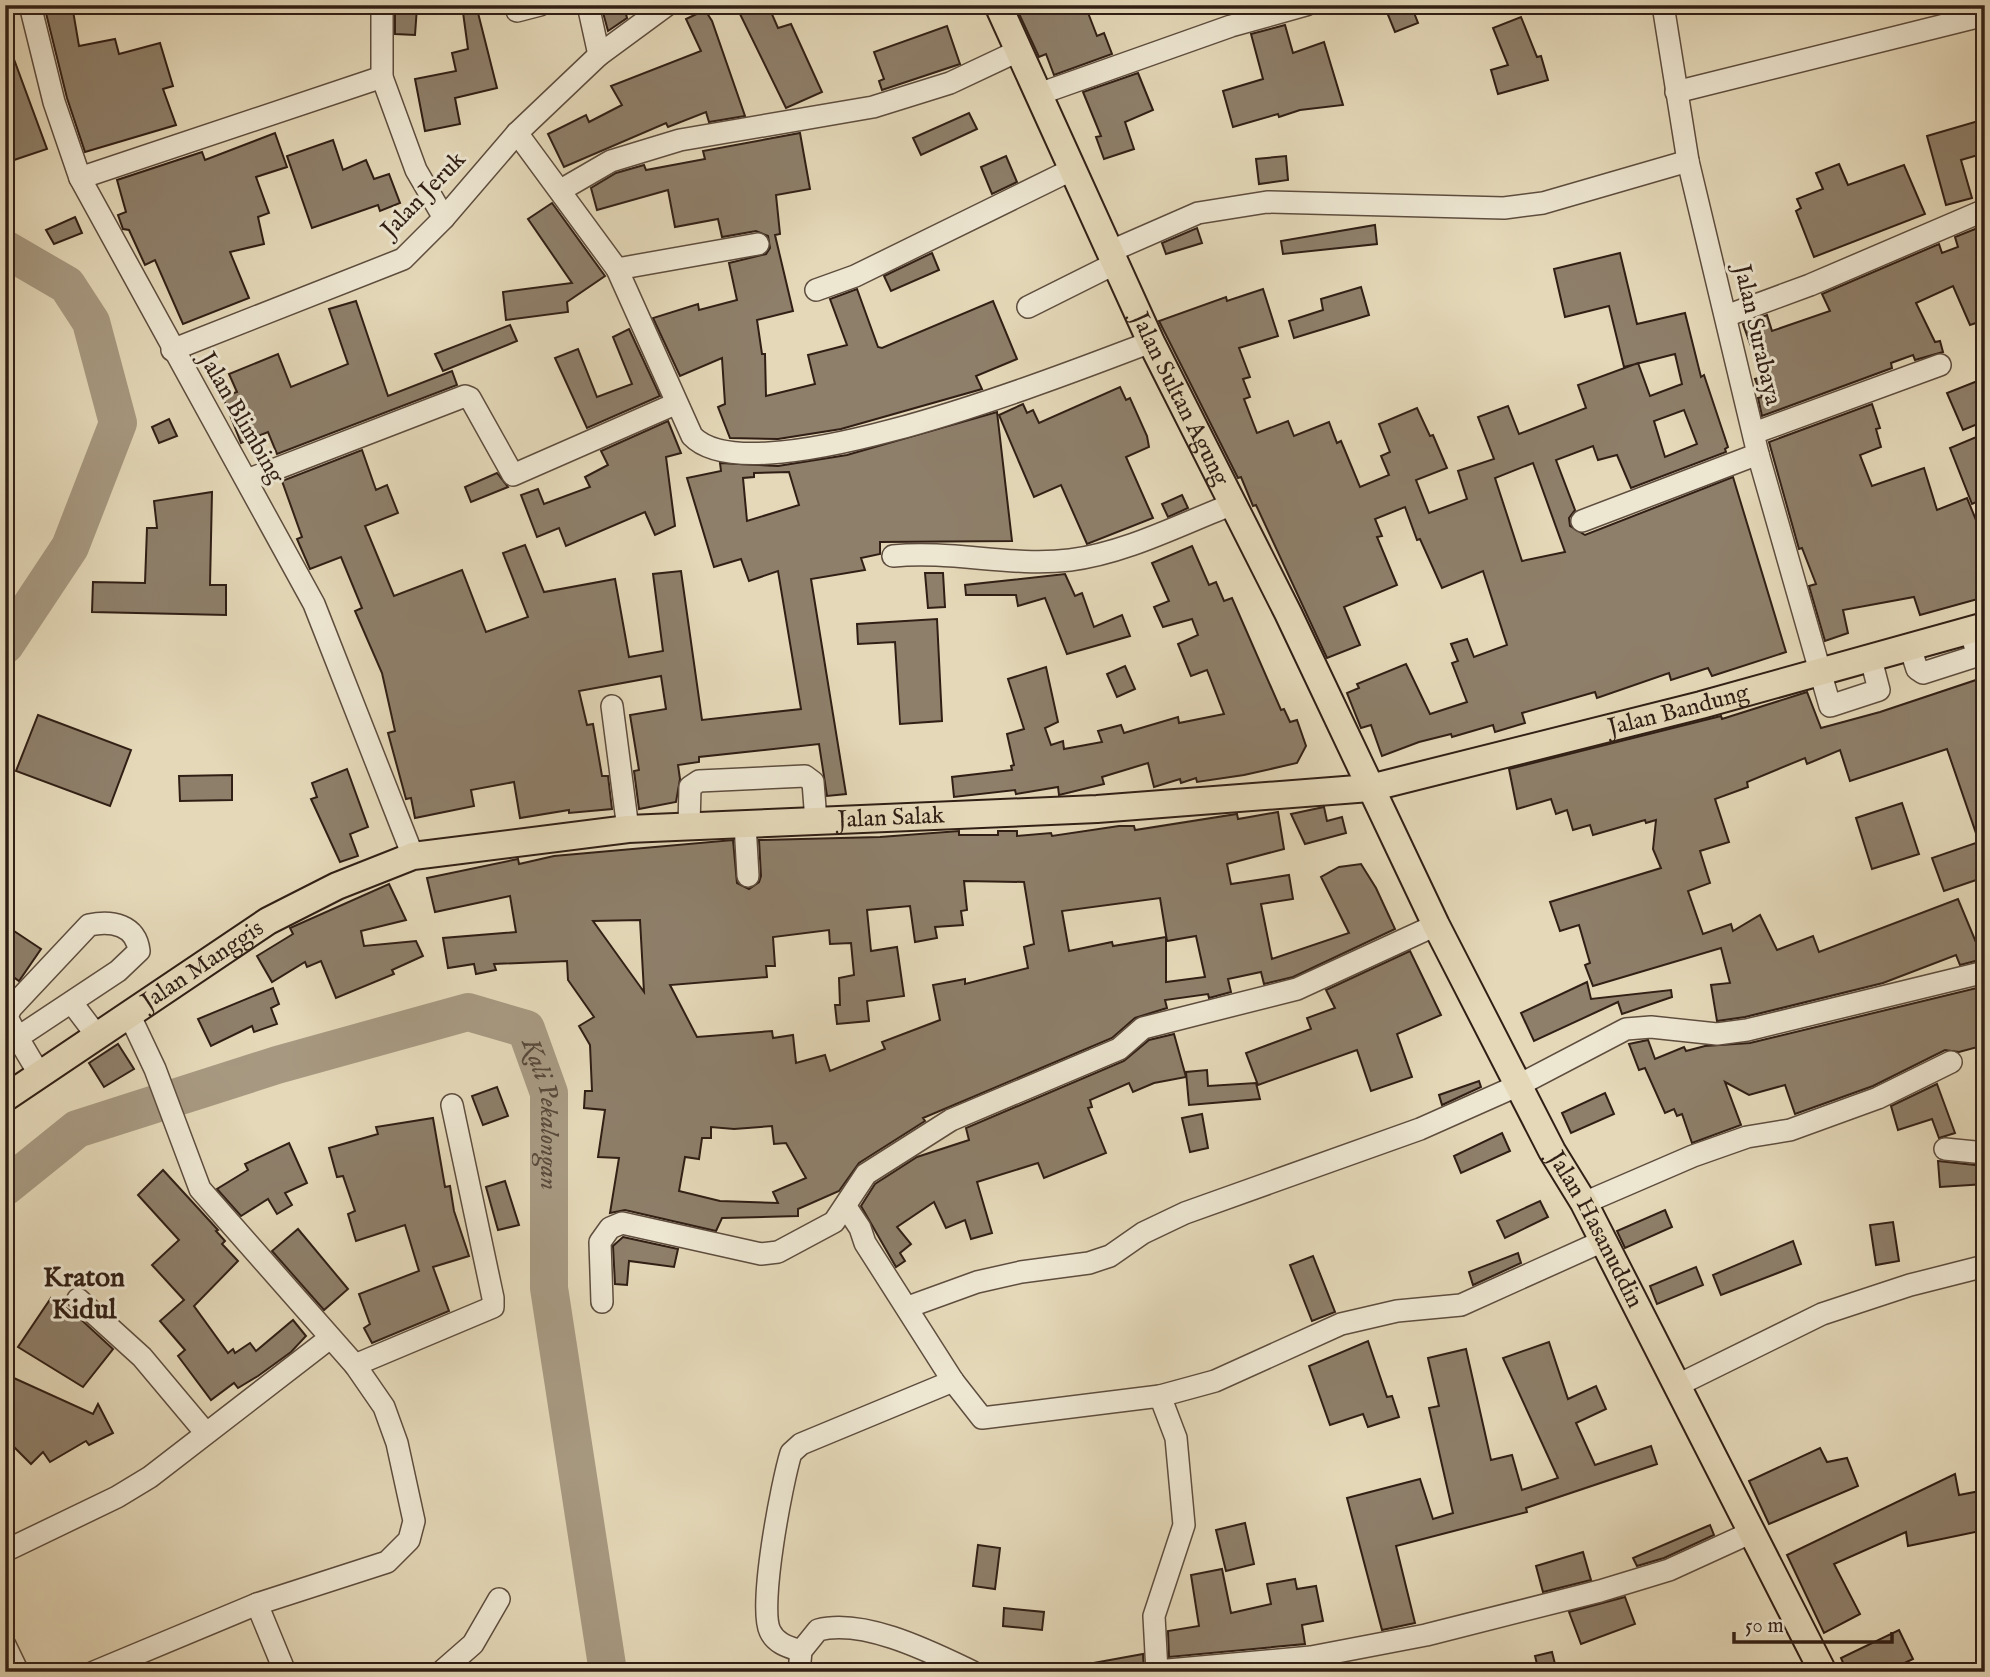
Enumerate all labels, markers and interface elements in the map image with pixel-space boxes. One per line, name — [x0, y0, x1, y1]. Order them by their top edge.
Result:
street label: Jalan Jeruk — [373, 145, 473, 247]
street label: Jalan Surabaya — [1725, 259, 1788, 409]
street label: Jalan Sultan Agung — [1123, 304, 1237, 492]
street label: Jalan Blimbing — [189, 344, 292, 490]
street label: Jalan Bandung — [1602, 677, 1753, 744]
street label: Jalan Salak — [834, 800, 945, 836]
street label: Jalan Manggis — [133, 913, 270, 1019]
water label: Kali Pekalongan — [514, 1033, 567, 1190]
street label: Jalan Hasanuddin — [1539, 1143, 1651, 1314]
district label: Kraton Kidul — [43, 1261, 125, 1328]
scale bar — [1734, 1600, 1892, 1644]
text: 50 m — [1745, 1613, 1784, 1640]

